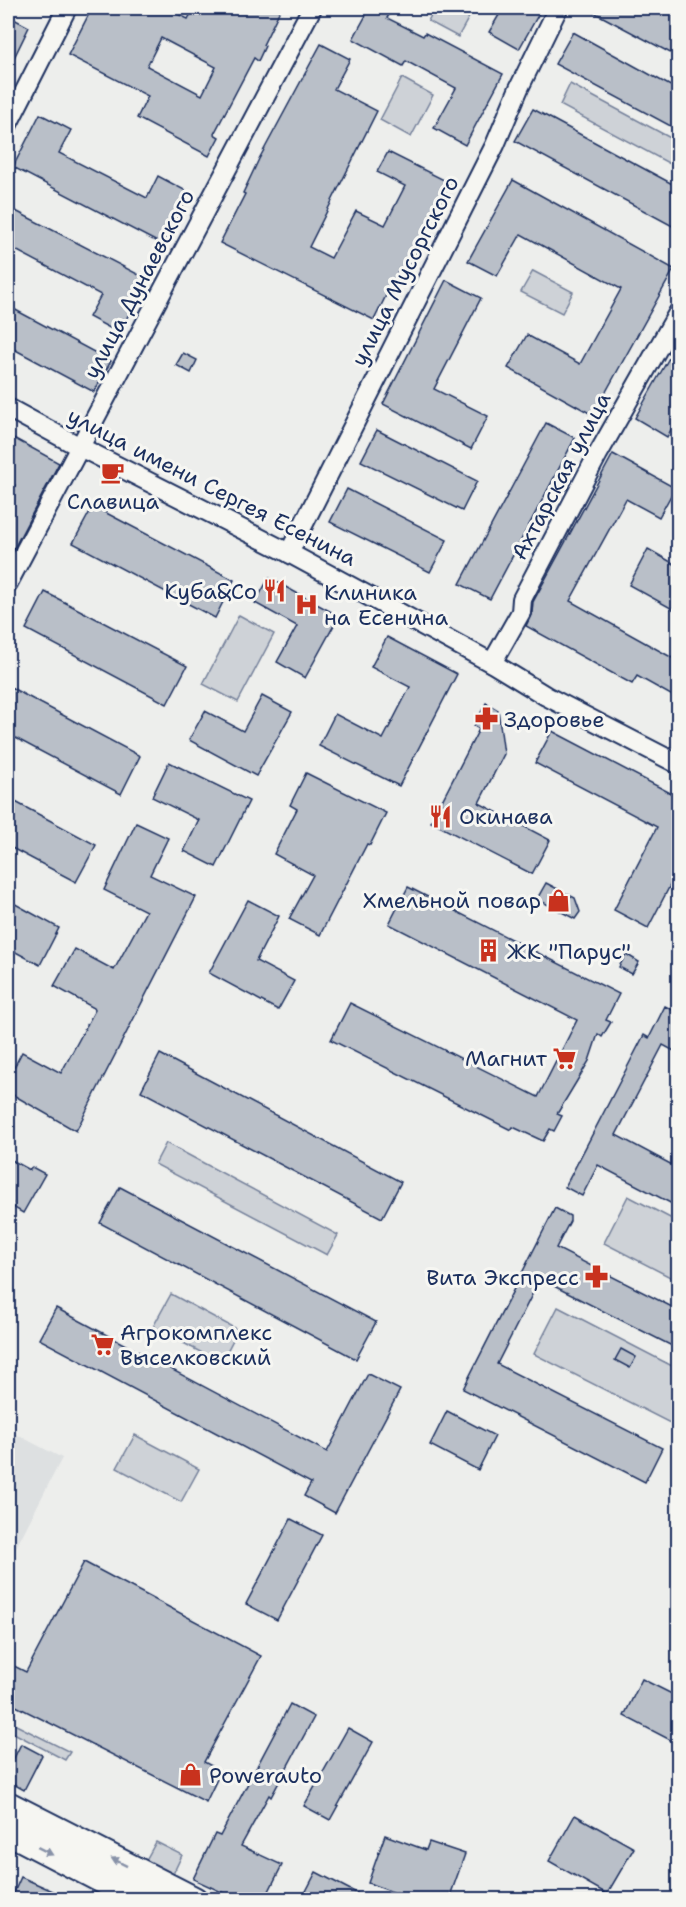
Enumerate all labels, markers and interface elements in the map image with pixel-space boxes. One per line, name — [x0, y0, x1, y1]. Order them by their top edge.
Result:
street label: улица Мусоргского — [344, 171, 466, 371]
street label: улица Дунаевского — [77, 184, 201, 384]
street label: Ахтарская улица — [505, 387, 618, 565]
street label: улица имени Сергея Есенина — [63, 401, 362, 573]
cafe icon: Славица — [100, 459, 126, 485]
place label: Славица — [67, 487, 160, 516]
place label: Куба&Co — [164, 577, 257, 606]
restaurant icon: Куба&Co — [262, 578, 288, 604]
place label: Клиника на Есенина — [324, 578, 448, 632]
hospital icon: Клиника на Есенина — [293, 592, 319, 618]
place label: Здоровье — [504, 705, 605, 734]
pharmacy icon: Здоровье — [473, 706, 499, 732]
place label: Окинава — [459, 802, 553, 831]
restaurant icon: Окинава — [428, 803, 454, 829]
place label: Хмельной повар — [363, 886, 541, 915]
shop icon: Хмельной повар — [546, 887, 572, 913]
place label: ЖК "Парус" — [507, 937, 631, 966]
building icon: ЖК "Парус" — [476, 938, 502, 964]
place label: Магнит — [465, 1044, 548, 1073]
supermarket icon: Магнит — [552, 1045, 578, 1071]
place label: Вита Экспресс — [426, 1263, 579, 1292]
pharmacy icon: Вита Экспресс — [584, 1264, 610, 1290]
place label: Агрокомплекс Выселковский — [120, 1318, 272, 1372]
supermarket icon: Агрокомплекс Выселковский — [89, 1332, 115, 1358]
place label: Powerauto — [209, 1761, 322, 1790]
shop icon: Powerauto — [178, 1762, 204, 1788]
one-way arrow — [37, 1846, 54, 1856]
one-way arrow — [111, 1858, 128, 1867]

